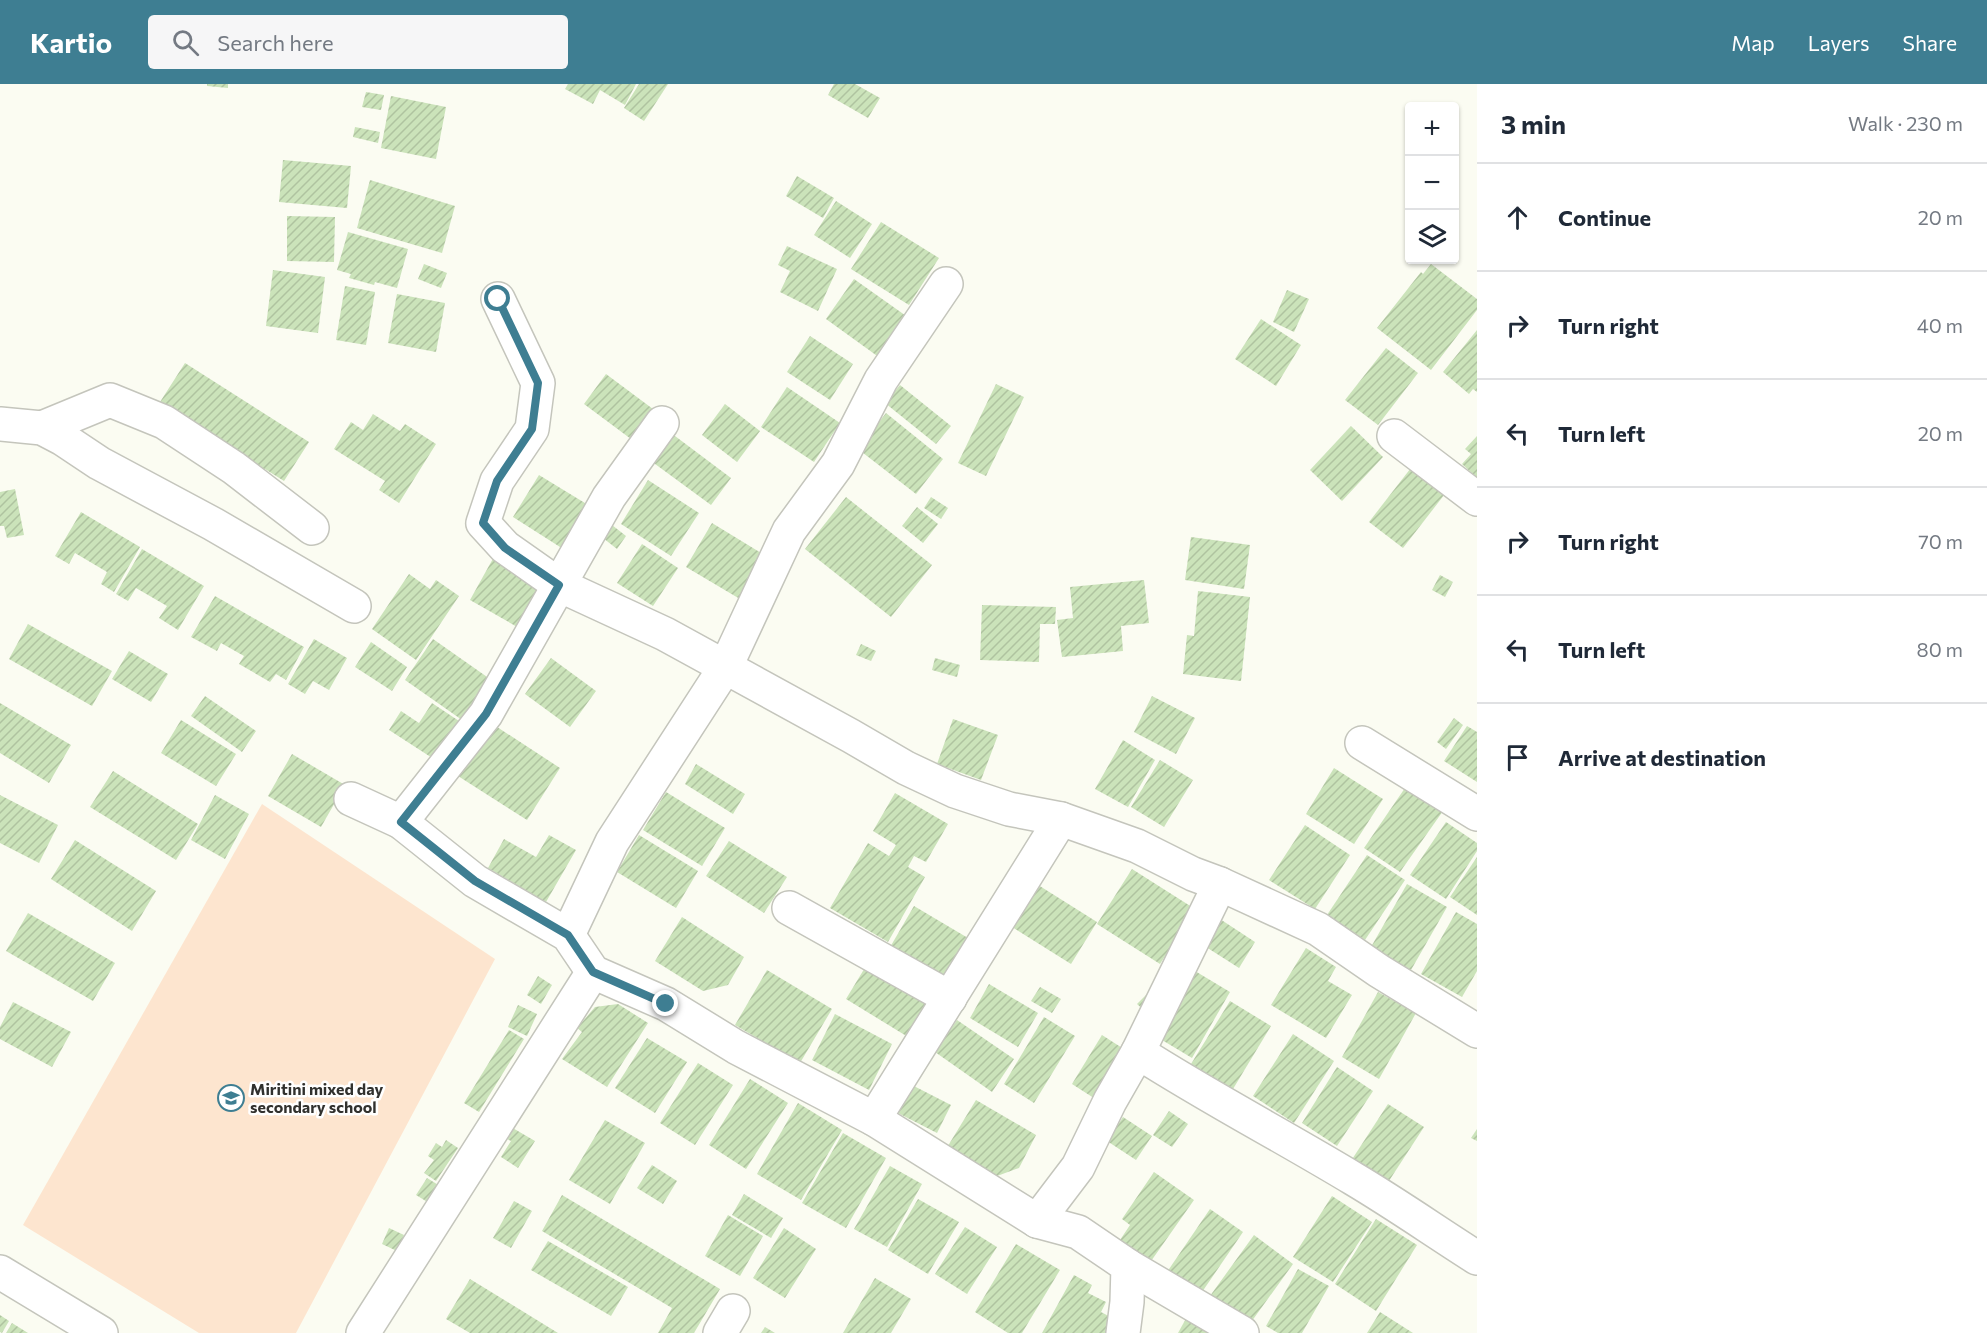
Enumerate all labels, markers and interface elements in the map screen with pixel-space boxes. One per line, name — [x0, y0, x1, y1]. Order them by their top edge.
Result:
search box — [148, 15, 568, 69]
text: Kartio — [30, 25, 112, 59]
icon: search — [169, 26, 202, 59]
text: Search here — [217, 29, 334, 56]
text: Map — [1731, 30, 1775, 55]
text: Layers — [1808, 30, 1870, 55]
text: Share — [1903, 30, 1957, 55]
map controls — [1405, 102, 1459, 264]
button: + — [1405, 102, 1459, 156]
text: 3 min — [1501, 108, 1566, 139]
text: Walk · 230 m — [1848, 111, 1963, 135]
button: − — [1405, 156, 1459, 210]
icon: ahead — [1501, 201, 1534, 234]
text: Continue — [1558, 204, 1651, 231]
text: 20 m — [1918, 205, 1963, 229]
button: layers — [1405, 210, 1459, 264]
route start — [484, 285, 510, 311]
icon: right — [1501, 309, 1534, 342]
text: Turn right — [1558, 312, 1659, 339]
text: 40 m — [1917, 313, 1963, 337]
icon: left — [1501, 417, 1534, 450]
text: Turn left — [1558, 420, 1645, 447]
text: 20 m — [1918, 421, 1963, 445]
icon: right — [1501, 525, 1534, 558]
text: Turn right — [1558, 528, 1659, 555]
text: 70 m — [1918, 529, 1963, 553]
icon: left — [1501, 633, 1534, 666]
text: Turn left — [1558, 636, 1645, 663]
text: 80 m — [1917, 637, 1963, 661]
icon: arrive — [1501, 741, 1534, 774]
text: Arrive at destination — [1558, 744, 1766, 771]
route end — [652, 990, 678, 1016]
place label: Miritini mixed day secondary school — [250, 1079, 383, 1116]
school or university icon: Miritini mixed day secondary school — [216, 1083, 246, 1113]

